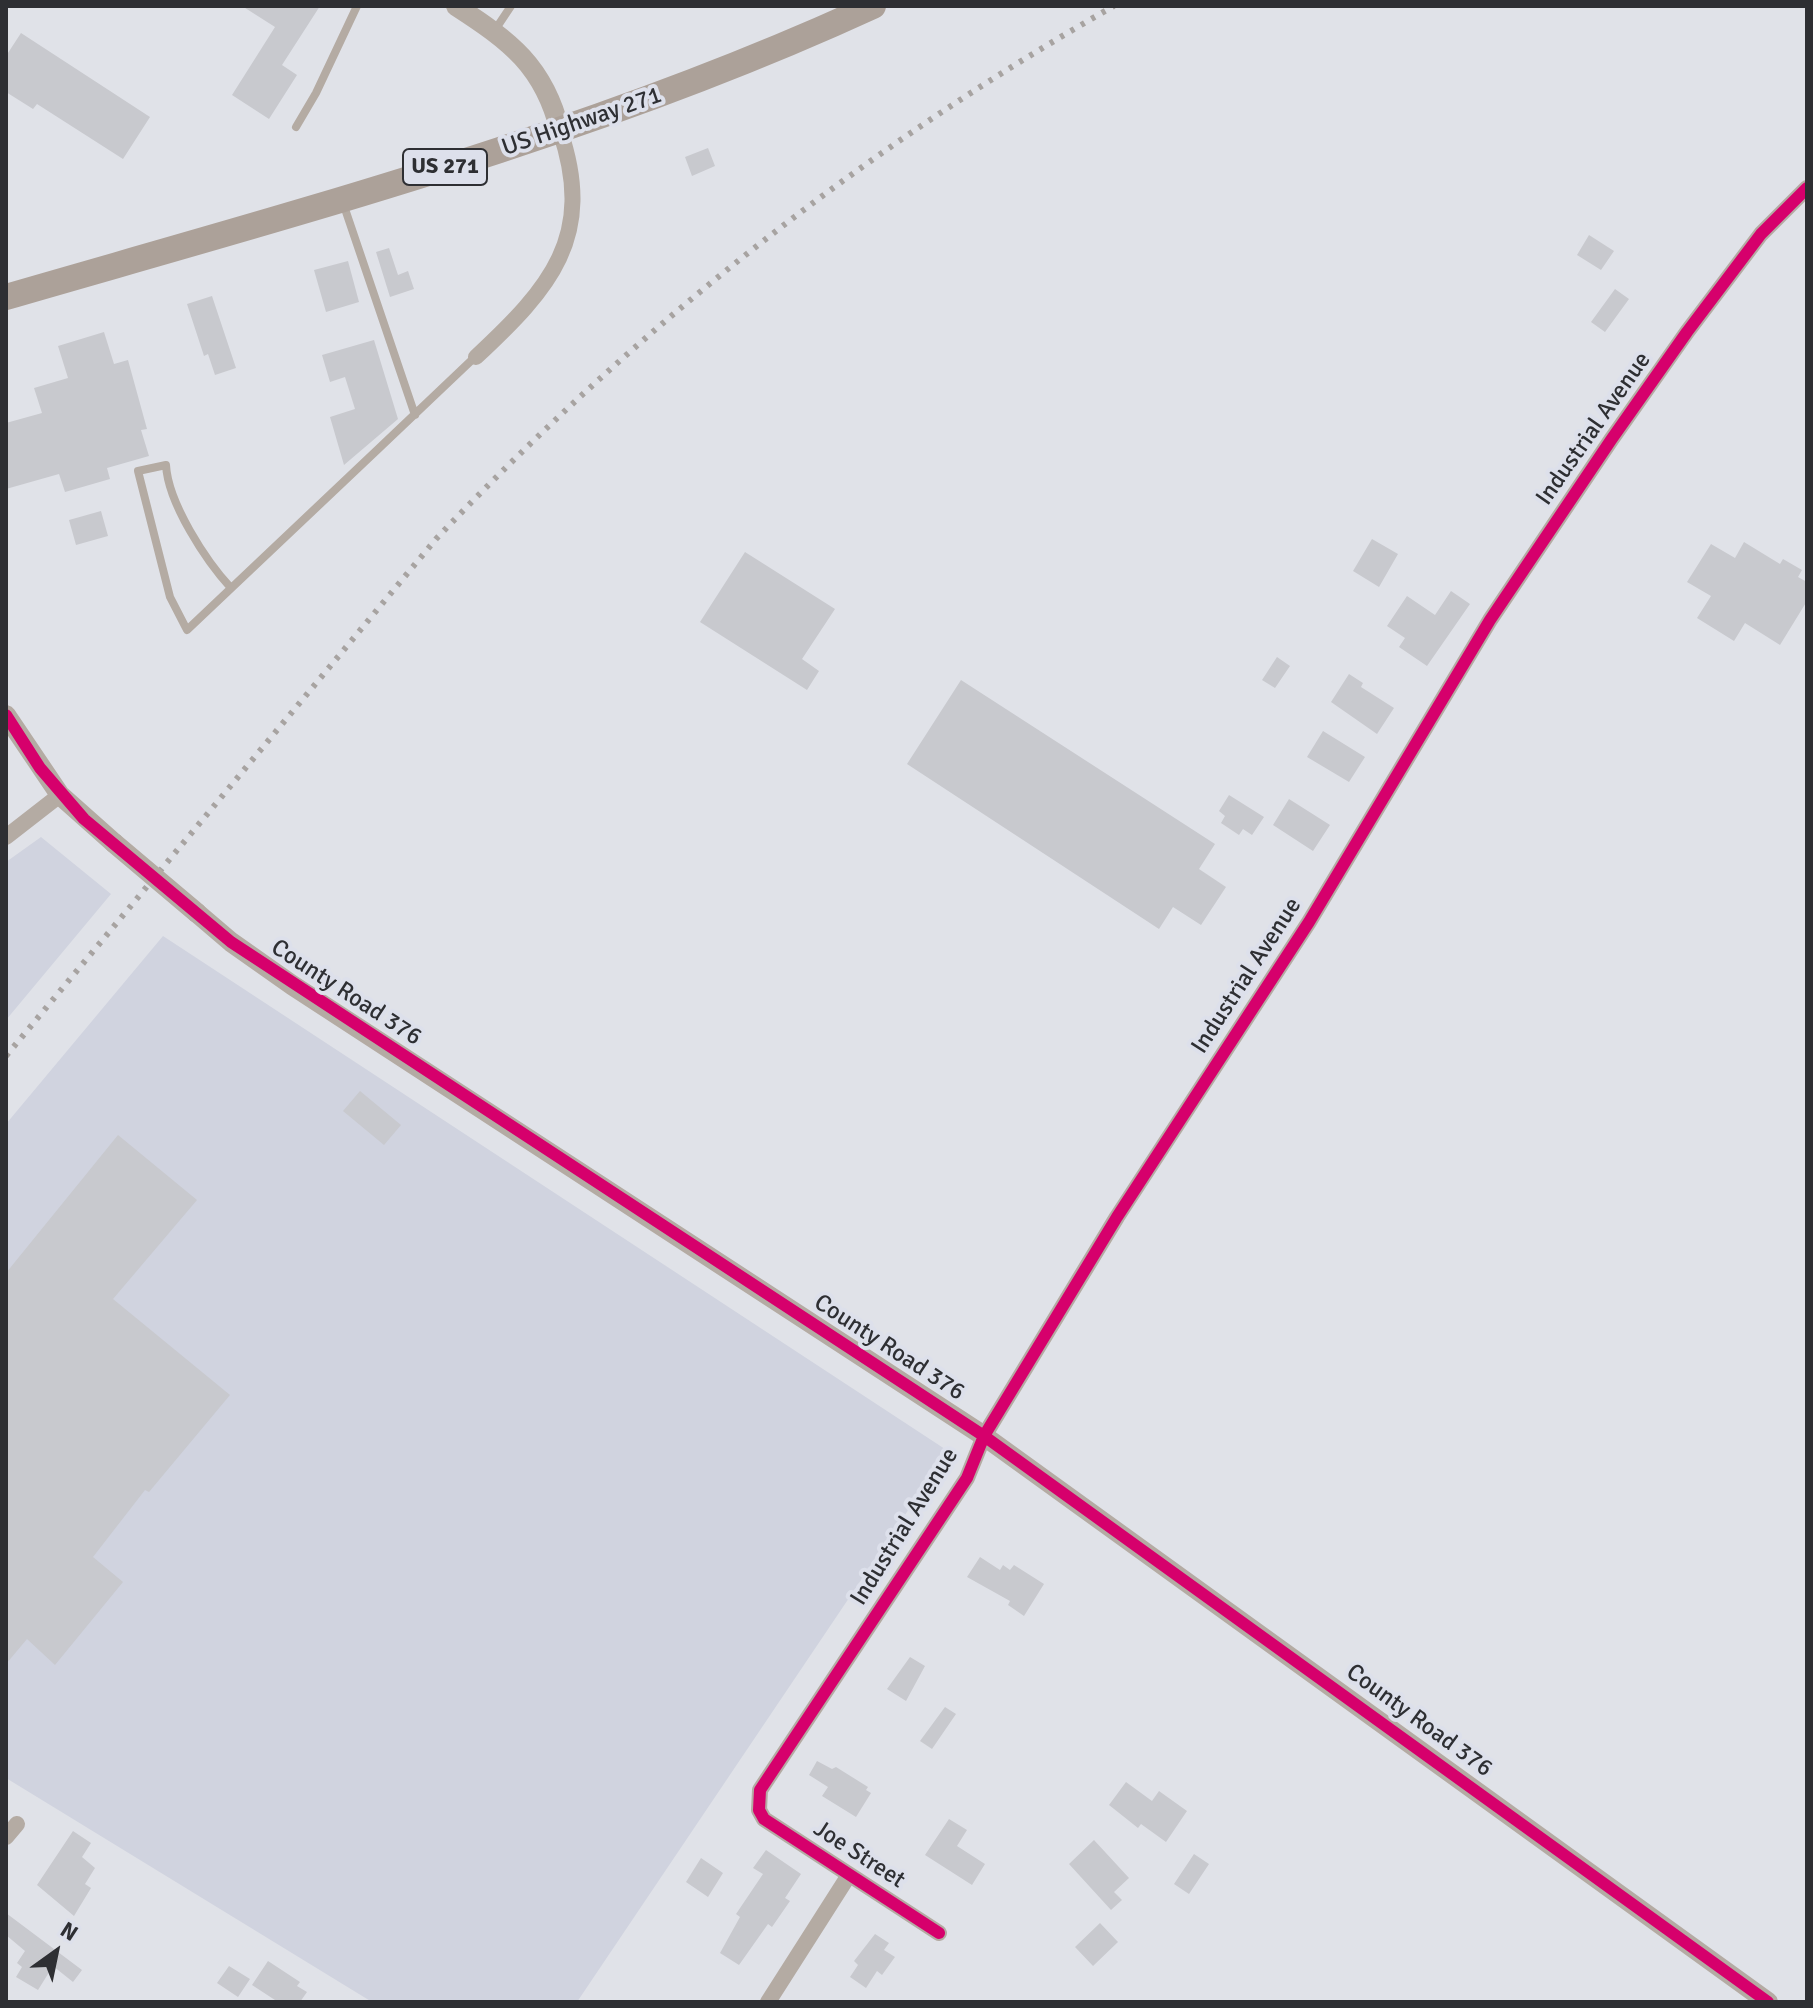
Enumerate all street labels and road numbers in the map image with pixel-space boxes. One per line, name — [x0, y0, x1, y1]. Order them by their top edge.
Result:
street label: US Highway 271 — [498, 81, 666, 163]
road number: US 271 — [403, 149, 487, 185]
street label: Industrial Avenue — [1531, 347, 1657, 511]
street label: Industrial Avenue — [1186, 893, 1308, 1059]
street label: County Road 376 — [265, 934, 427, 1052]
street label: County Road 376 — [808, 1289, 970, 1407]
street label: Industrial Avenue — [845, 1443, 965, 1611]
street label: County Road 376 — [1340, 1658, 1498, 1784]
street label: Joe Street — [808, 1815, 910, 1895]

